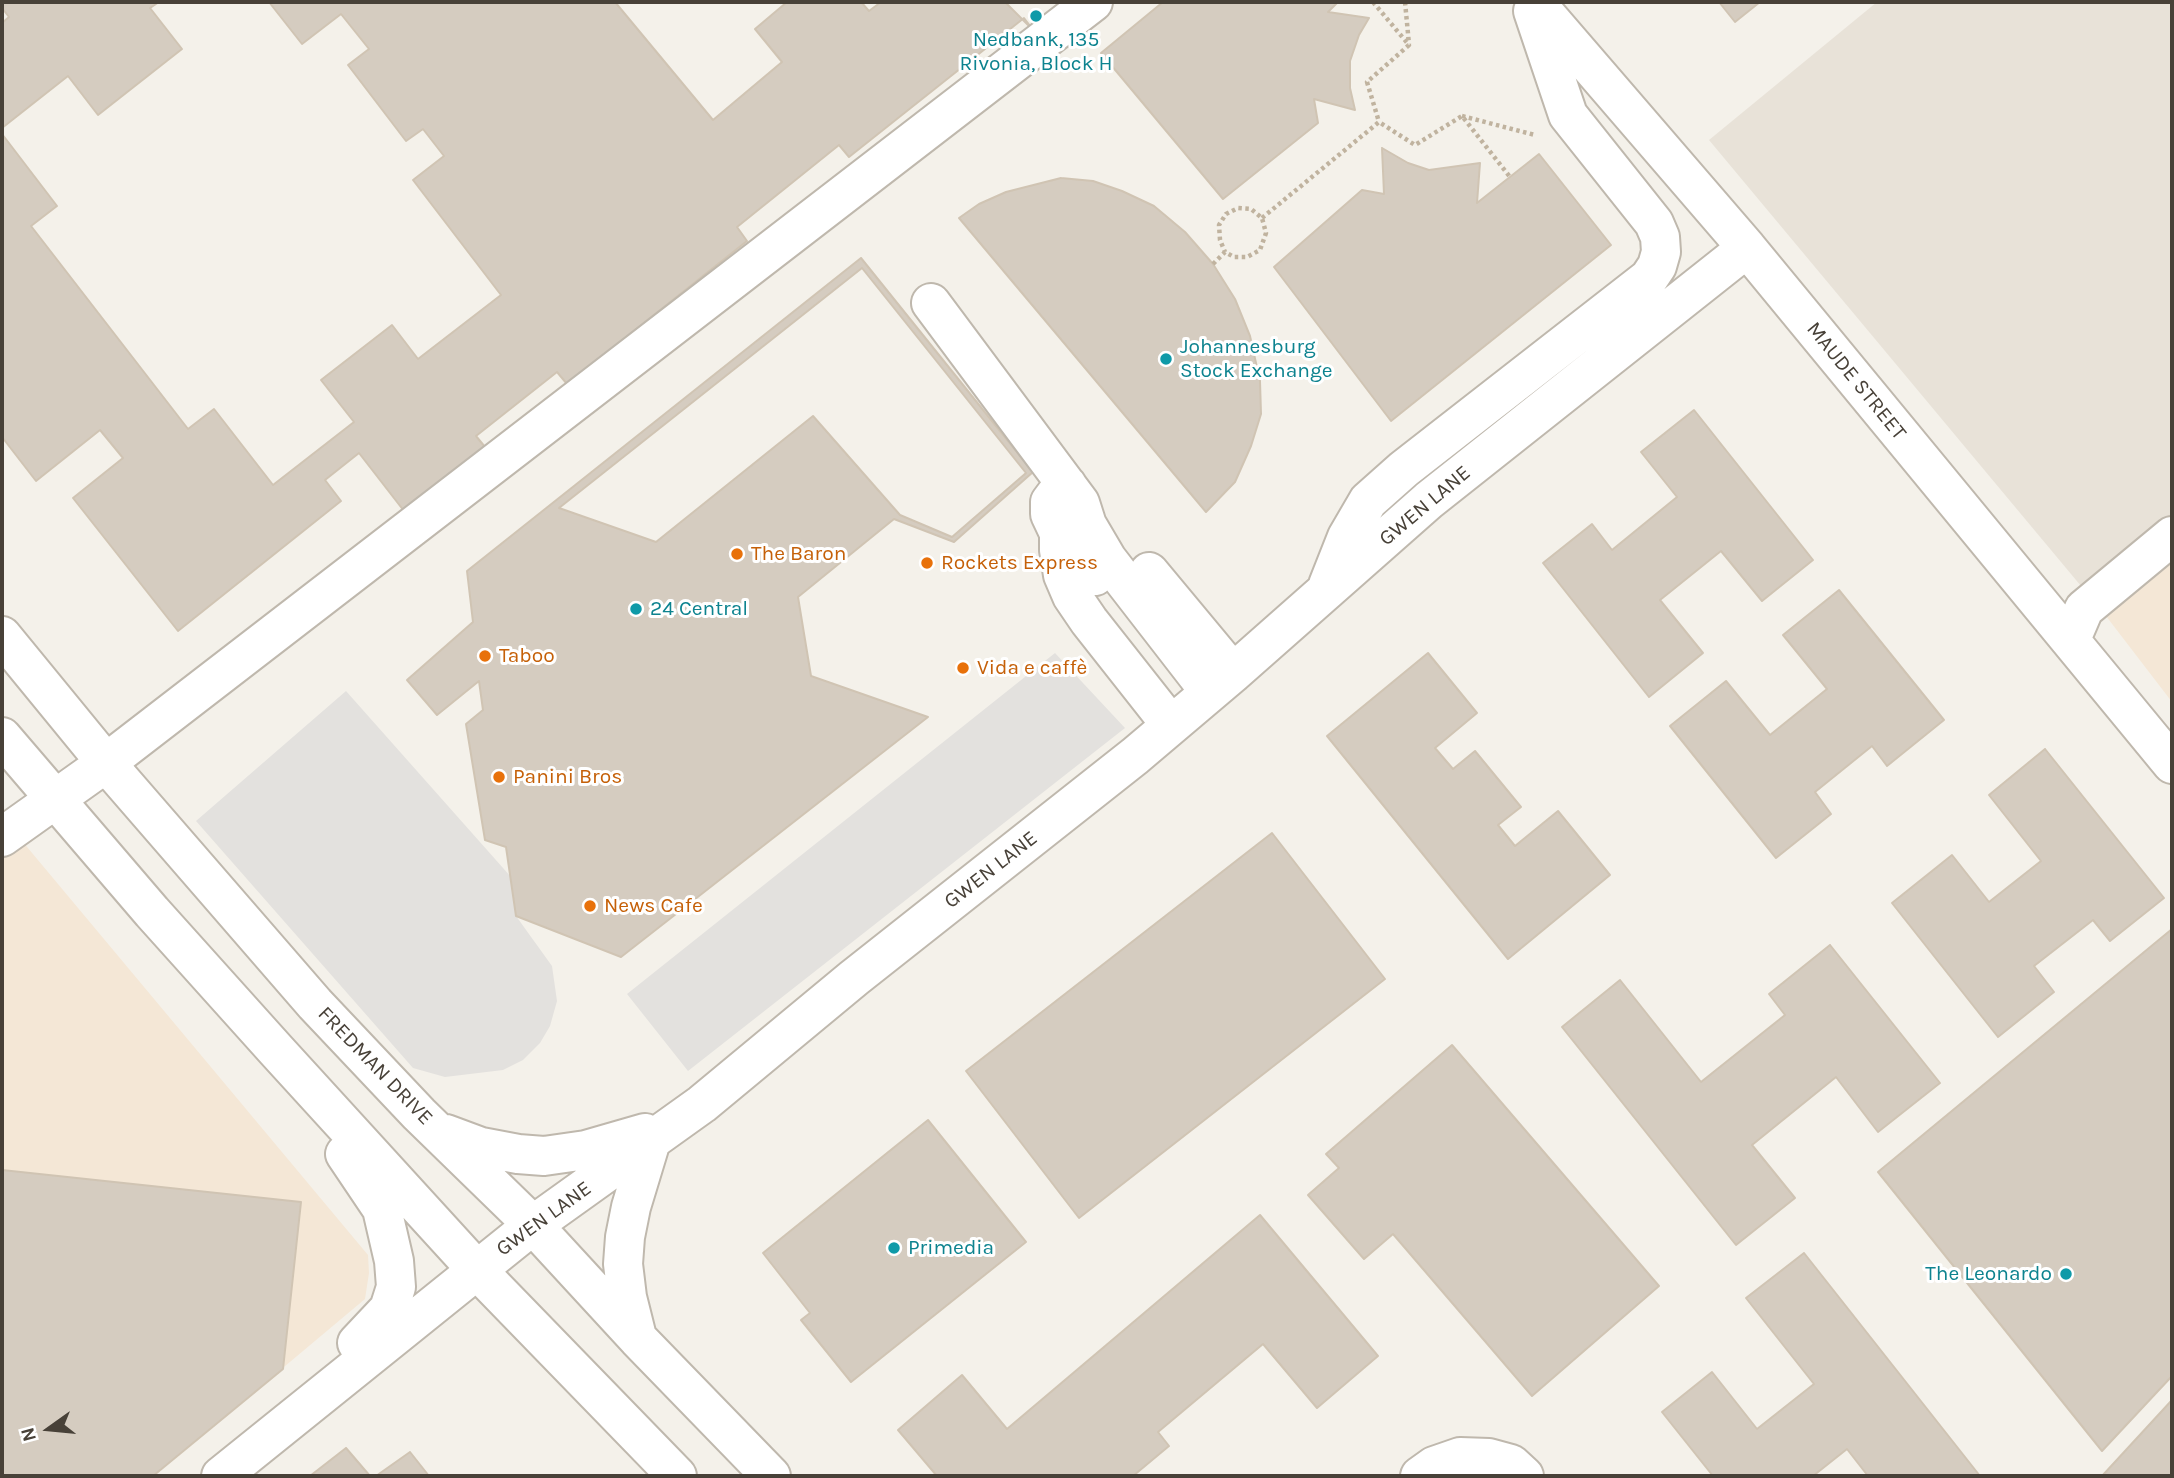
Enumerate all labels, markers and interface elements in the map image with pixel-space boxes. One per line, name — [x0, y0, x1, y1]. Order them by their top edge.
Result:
marker: Nedbank, 135 Rivonia, Block H — [1028, 8, 1044, 24]
place label: Nedbank, 135 Rivonia, Block H — [959, 27, 1113, 77]
street label: MAUDE STREET — [1801, 317, 1911, 445]
place label: Johannesburg Stock Exchange — [1180, 334, 1333, 384]
marker: Johannesburg Stock Exchange — [1158, 351, 1174, 367]
street label: GWEN LANE — [1374, 461, 1476, 551]
place label: The Baron — [751, 541, 846, 567]
marker: The Baron — [729, 546, 745, 562]
place label: Rockets Express — [941, 550, 1098, 576]
marker: Rockets Express — [919, 555, 935, 571]
place label: 24 Central — [650, 596, 748, 622]
marker: 24 Central — [628, 601, 644, 617]
place label: Taboo — [499, 643, 555, 669]
marker: Taboo — [477, 648, 493, 664]
place label: Vida e caffè — [977, 655, 1087, 681]
marker: Vida e caffè — [955, 660, 971, 676]
place label: Panini Bros — [513, 764, 622, 790]
marker: Panini Bros — [491, 769, 507, 785]
street label: GWEN LANE — [939, 826, 1043, 914]
place label: News Cafe — [604, 893, 703, 919]
marker: News Cafe — [582, 898, 598, 914]
street label: FREDMAN DRIVE — [312, 1002, 438, 1130]
street label: GWEN LANE — [491, 1176, 597, 1262]
place label: Primedia — [908, 1235, 994, 1261]
marker: Primedia — [886, 1240, 902, 1256]
place label: The Leonardo — [1925, 1261, 2052, 1287]
marker: The Leonardo — [2058, 1266, 2074, 1282]
north arrow — [14, 1394, 84, 1464]
text: N — [16, 1425, 41, 1444]

